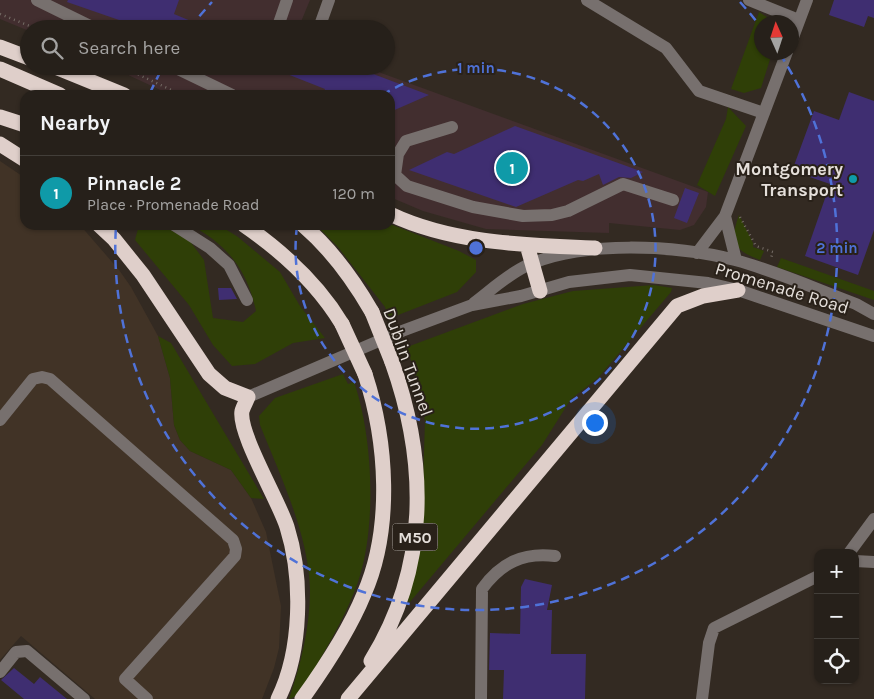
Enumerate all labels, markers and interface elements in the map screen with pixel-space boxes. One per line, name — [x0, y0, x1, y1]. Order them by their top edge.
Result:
north arrow — [754, 15, 799, 60]
search box — [20, 20, 395, 75]
icon: search — [38, 34, 66, 62]
text: Search here — [78, 37, 180, 59]
text: 1 min — [457, 59, 495, 77]
text: Nearby — [40, 111, 110, 135]
pin: 1 — [496, 149, 528, 187]
place label: Montgomery Transport — [735, 158, 843, 201]
text: Pinnacle 2 — [87, 173, 181, 195]
marker: Montgomery Transport — [847, 173, 859, 185]
text: 1 — [53, 184, 59, 203]
text: 120 m — [332, 184, 375, 203]
text: Place · Promenade Road — [87, 195, 259, 214]
centre of rings — [467, 239, 485, 257]
text: 2 min — [816, 239, 858, 257]
street label: Promenade Road — [712, 257, 852, 319]
street label: Dublin Tunnel — [378, 305, 438, 419]
your location — [582, 410, 608, 436]
road number: M50 — [392, 524, 438, 550]
map controls — [814, 549, 859, 684]
button: + — [814, 549, 859, 594]
button: − — [814, 594, 859, 639]
button: locate — [814, 639, 859, 684]

